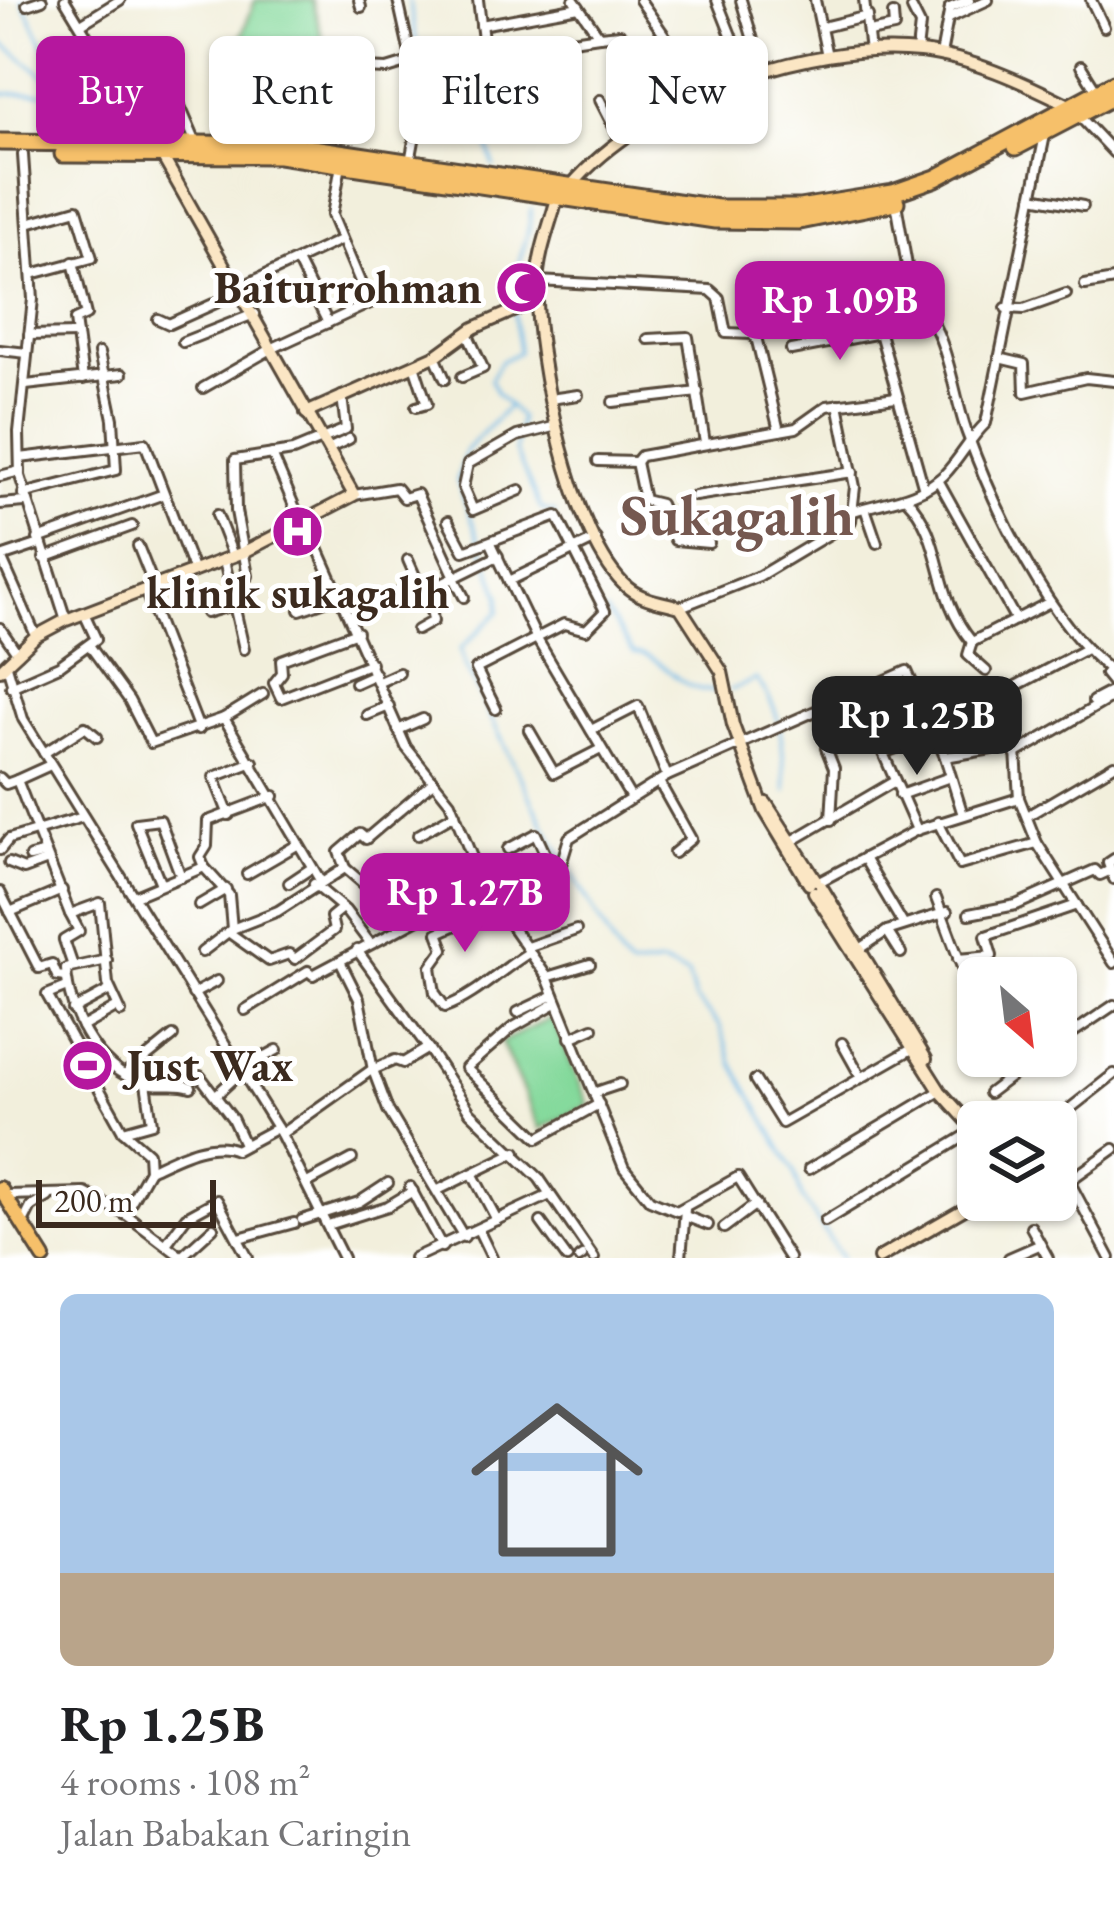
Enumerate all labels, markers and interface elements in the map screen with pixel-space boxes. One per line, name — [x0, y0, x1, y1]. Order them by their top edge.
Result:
chip: Buy — [36, 36, 185, 144]
chip: Rent — [209, 36, 375, 144]
chip: Filters — [399, 36, 582, 144]
chip: New — [606, 36, 768, 144]
place label: Baiturrohman — [214, 258, 482, 316]
mosque icon: Baiturrohman — [493, 259, 549, 315]
pin: Rp 1.09B — [716, 261, 964, 363]
text: Rp 1.09B — [762, 274, 918, 325]
district label: Sukagalih — [620, 478, 854, 552]
hospital icon: klinik sukagalih — [270, 503, 326, 559]
place label: klinik sukagalih — [146, 563, 450, 622]
pin: Rp 1.25B — [793, 676, 1041, 778]
text: Rp 1.25B — [839, 689, 995, 740]
pin: Rp 1.27B — [341, 853, 589, 955]
text: Rp 1.27B — [387, 866, 543, 917]
north arrow — [957, 957, 1077, 1077]
map controls — [957, 957, 1077, 1221]
place label: Just Wax — [122, 1036, 294, 1094]
sports icon: Just Wax — [59, 1037, 115, 1093]
button: layers — [957, 1101, 1077, 1221]
scale bar — [36, 1174, 216, 1227]
text: 200 m — [54, 1179, 134, 1222]
icon: home — [449, 1372, 665, 1588]
text: Rp 1.25B — [60, 1690, 264, 1756]
text: 4 rooms · 108 m² — [60, 1756, 311, 1807]
text: Jalan Babakan Caringin — [60, 1807, 411, 1858]

